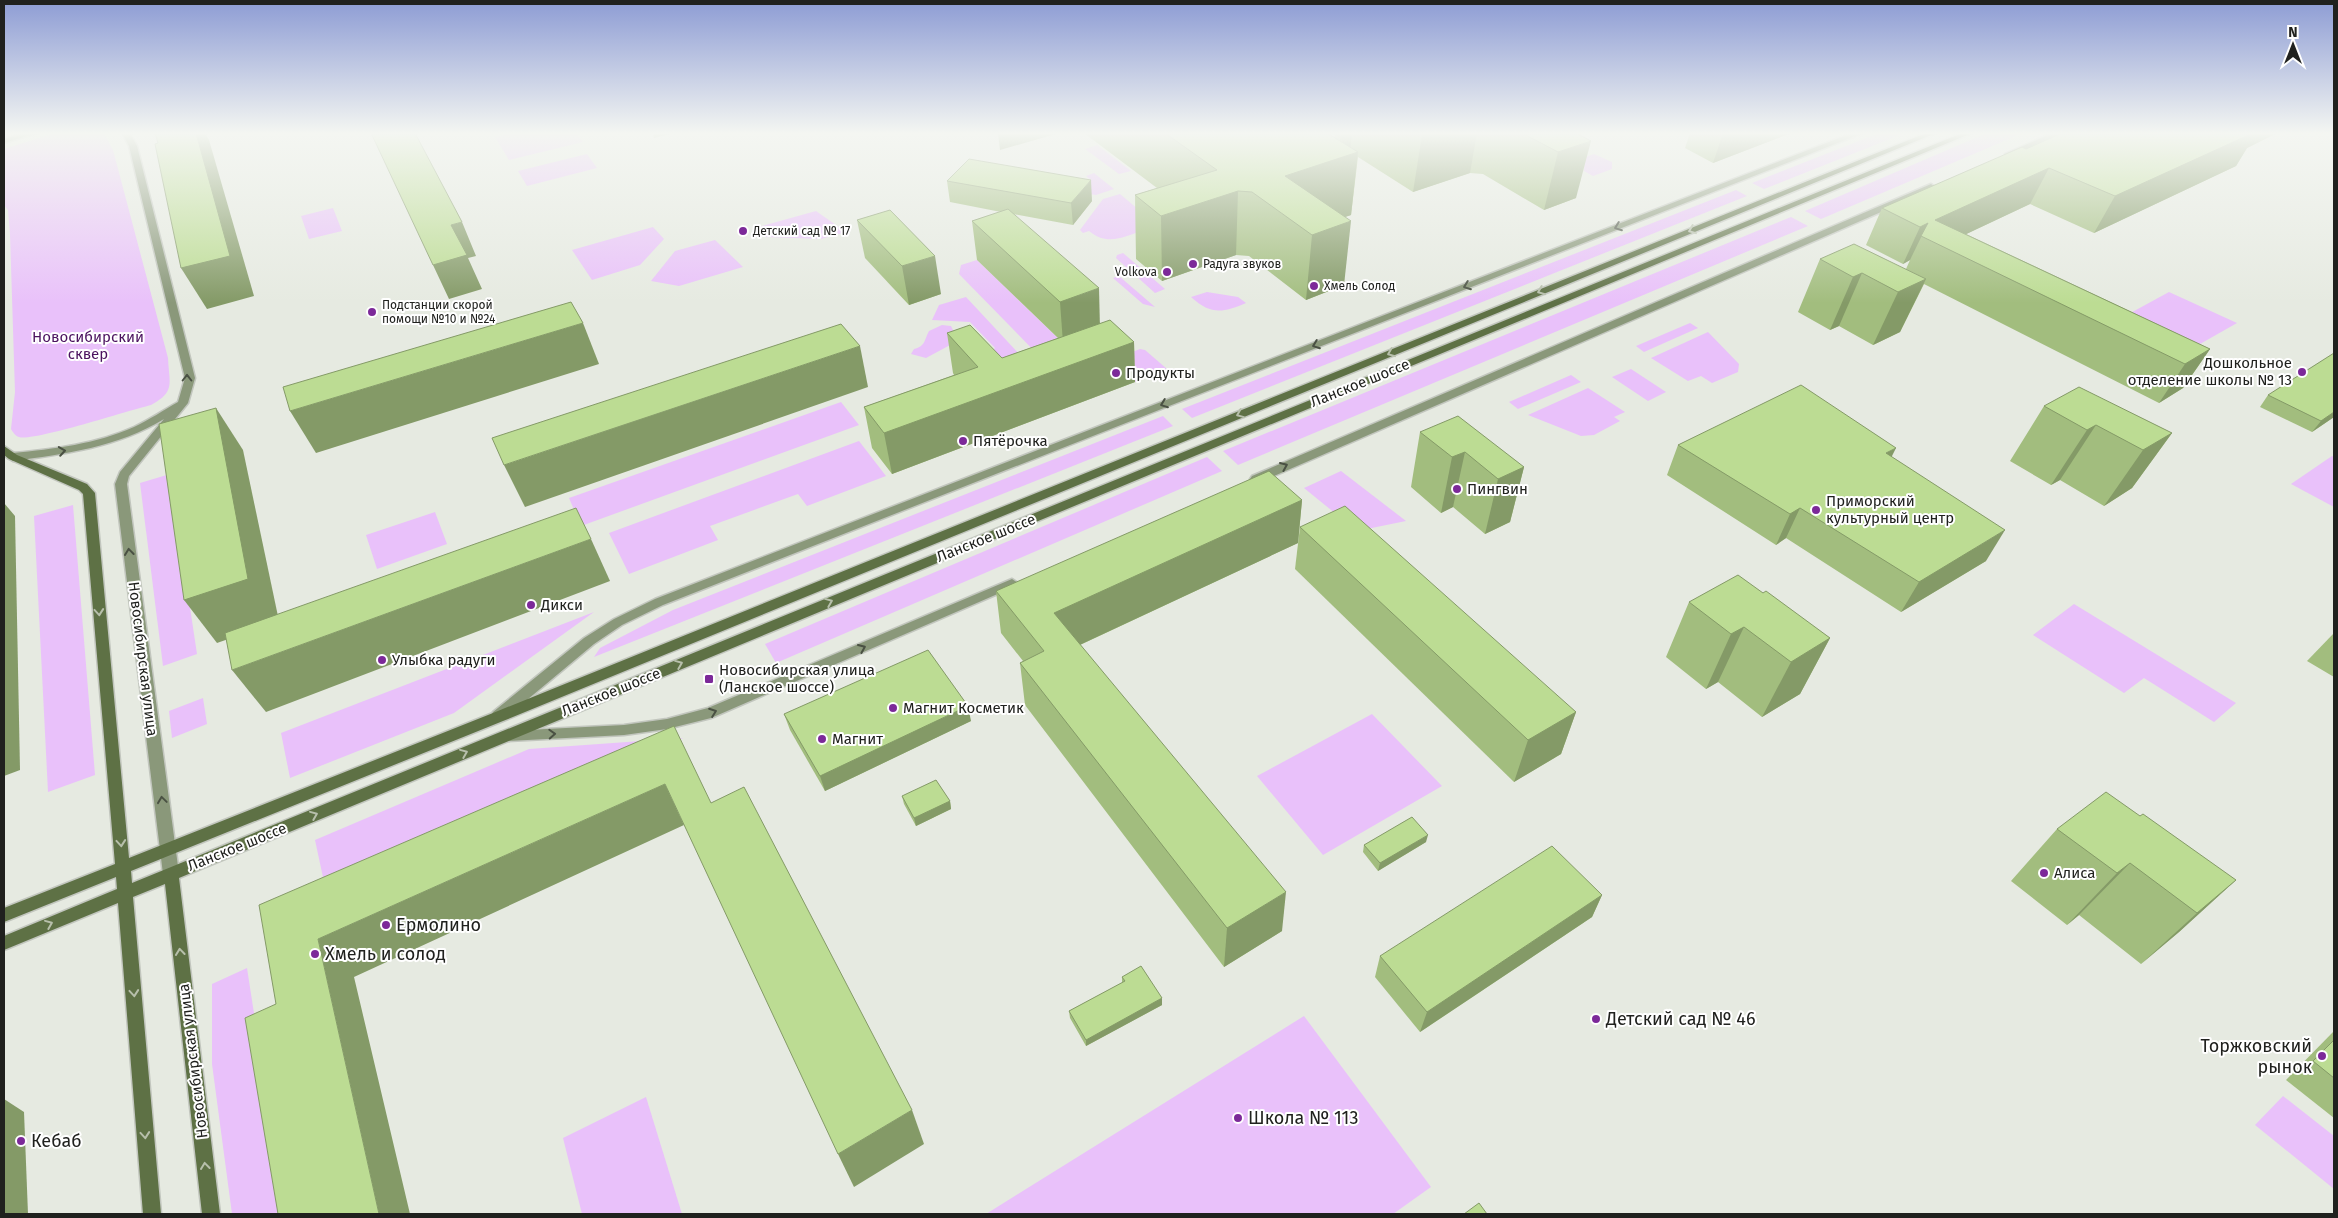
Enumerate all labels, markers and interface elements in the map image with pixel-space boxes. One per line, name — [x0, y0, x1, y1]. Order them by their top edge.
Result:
north arrow — [2268, 20, 2318, 70]
text: N — [2288, 24, 2298, 41]
one-way arrow — [1614, 221, 1623, 231]
place label: Детский сад № 17 — [752, 224, 850, 238]
one-way arrow — [1688, 224, 1697, 234]
marker: Детский сад № 17 — [737, 225, 749, 237]
place label: Радуга звуков — [1203, 257, 1281, 271]
marker: Радуга звуков — [1187, 258, 1199, 270]
place label: Volkova — [1115, 265, 1157, 279]
marker: Volkova — [1161, 266, 1173, 278]
place label: Хмель Солод — [1324, 279, 1395, 293]
marker: Хмель Солод — [1308, 280, 1320, 292]
one-way arrow — [1463, 280, 1472, 290]
one-way arrow — [1538, 286, 1546, 296]
place label: Подстанции скорой помощи №10 и №24 — [382, 298, 496, 326]
marker: Подстанции скорой помощи №10 и №24 — [366, 306, 378, 318]
park label: Новосибирский сквер — [32, 328, 144, 363]
one-way arrow — [1312, 339, 1320, 349]
one-way arrow — [1387, 346, 1396, 357]
place label: Дошкольное отделение школы № 13 — [2128, 354, 2292, 389]
street label: Ланское шоссе — [1308, 355, 1412, 411]
place label: Продукты — [1126, 364, 1195, 382]
marker: Дошкольное отделение школы № 13 — [2296, 366, 2308, 378]
marker: Продукты — [1110, 367, 1122, 379]
one-way arrow — [182, 373, 193, 381]
one-way arrow — [1160, 398, 1169, 408]
one-way arrow — [1236, 407, 1245, 418]
place label: Пятёрочка — [973, 432, 1048, 450]
marker: Пятёрочка — [957, 435, 969, 447]
one-way arrow — [57, 446, 66, 456]
one-way arrow — [1280, 462, 1288, 472]
place label: Пингвин — [1467, 480, 1528, 498]
marker: Пингвин — [1451, 483, 1463, 495]
place label: Приморский культурный центр — [1826, 492, 1954, 527]
marker: Приморский культурный центр — [1810, 504, 1822, 516]
street label: Ланское шоссе — [934, 510, 1038, 566]
one-way arrow — [125, 548, 135, 556]
street label: Новосибирская улица — [125, 581, 161, 737]
place label: Дикси — [540, 596, 583, 614]
one-way arrow — [824, 598, 833, 609]
marker: Дикси — [525, 599, 537, 611]
one-way arrow — [94, 608, 105, 616]
one-way arrow — [857, 644, 866, 655]
place label: Улыбка радуги — [392, 651, 496, 669]
marker: Улыбка радуги — [376, 654, 388, 666]
one-way arrow — [674, 660, 683, 671]
place label: Новосибирская улица (Ланское шоссе) — [719, 661, 875, 696]
street label: Ланское шоссе — [559, 664, 663, 720]
marker: Новосибирская улица (Ланское шоссе) — [703, 673, 715, 685]
place label: Магнит Косметик — [903, 699, 1024, 717]
marker: Магнит Косметик — [887, 702, 899, 714]
one-way arrow — [708, 708, 716, 718]
one-way arrow — [549, 729, 557, 739]
place label: Магнит — [832, 730, 883, 748]
marker: Магнит — [816, 733, 828, 745]
one-way arrow — [459, 749, 468, 759]
one-way arrow — [157, 796, 168, 804]
one-way arrow — [309, 811, 317, 821]
street label: Ланское шоссе — [185, 819, 289, 875]
one-way arrow — [115, 839, 126, 847]
place label: Алиса — [2054, 864, 2095, 882]
marker: Алиса — [2038, 867, 2050, 879]
place label: Ермолино — [396, 914, 481, 936]
marker: Ермолино — [380, 919, 392, 931]
one-way arrow — [44, 920, 53, 930]
place label: Хмель и солод — [325, 943, 446, 965]
one-way arrow — [175, 948, 186, 956]
marker: Хмель и солод — [309, 948, 321, 960]
street label: Новосибирская улица — [175, 983, 211, 1139]
one-way arrow — [128, 990, 139, 998]
place label: Детский сад № 46 — [1605, 1008, 1756, 1030]
marker: Детский сад № 46 — [1590, 1013, 1602, 1025]
place label: Торжковский рынок — [2200, 1035, 2313, 1078]
marker: Торжковский рынок — [2316, 1050, 2328, 1062]
place label: Школа № 113 — [1248, 1107, 1358, 1129]
marker: Школа № 113 — [1232, 1112, 1244, 1124]
place label: Кебаб — [31, 1130, 82, 1152]
one-way arrow — [139, 1131, 150, 1139]
marker: Кебаб — [15, 1135, 27, 1147]
one-way arrow — [200, 1162, 211, 1170]

